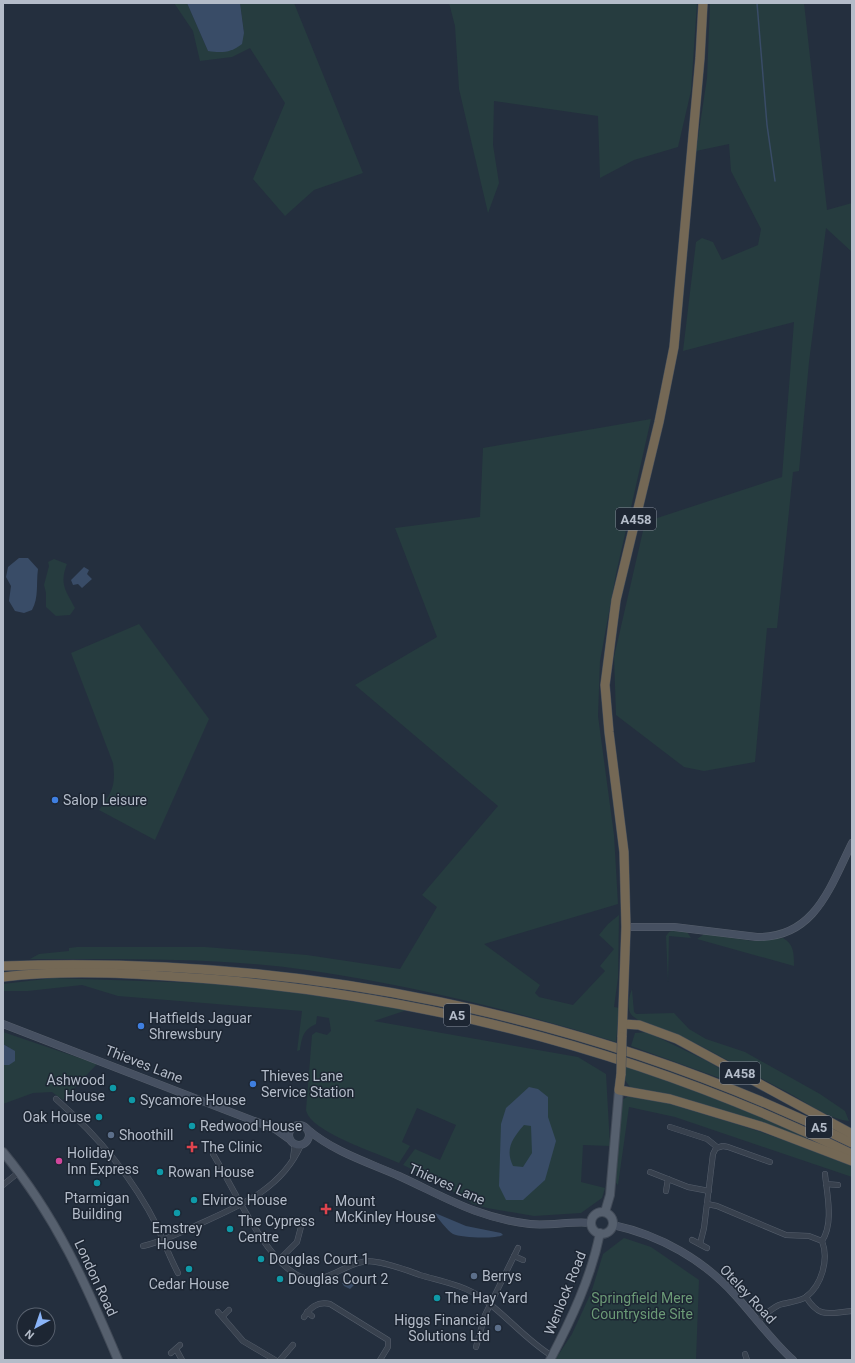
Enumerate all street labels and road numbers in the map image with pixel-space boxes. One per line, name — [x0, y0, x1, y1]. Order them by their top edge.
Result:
road number: A458 — [616, 508, 656, 530]
road number: A5 — [444, 1004, 470, 1026]
street label: Thieves Lane — [103, 1042, 185, 1086]
road number: A458 — [720, 1062, 760, 1084]
road number: A5 — [806, 1116, 832, 1138]
street label: Thieves Lane — [406, 1160, 488, 1208]
street label: London Road — [71, 1237, 121, 1319]
street label: Wenlock Road — [541, 1249, 589, 1337]
street label: Oteley Road — [717, 1261, 779, 1327]

